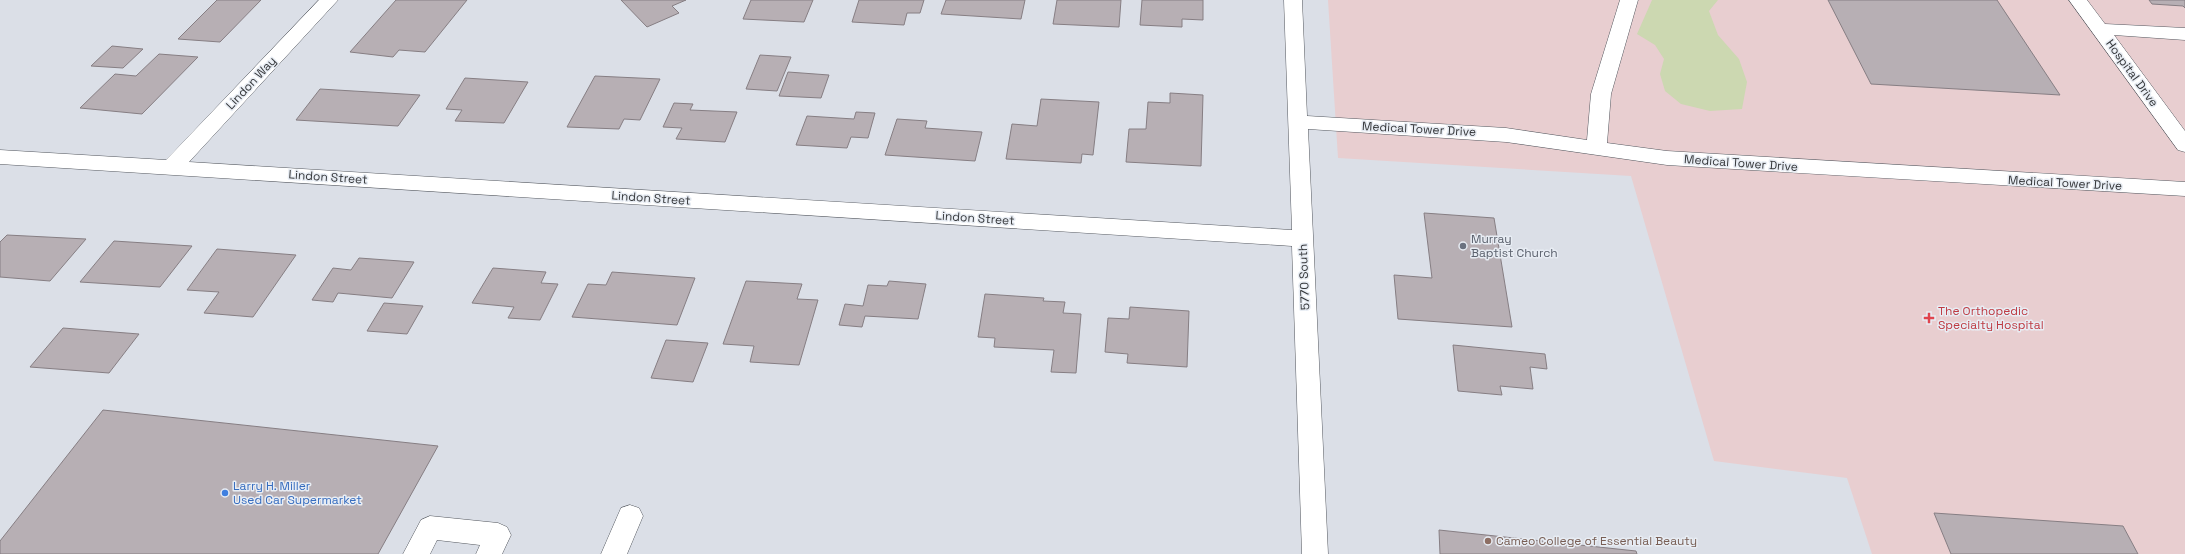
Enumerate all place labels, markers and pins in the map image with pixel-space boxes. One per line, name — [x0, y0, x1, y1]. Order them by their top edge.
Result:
place label: Murray Baptist Church — [1471, 231, 1558, 261]
marker: Murray Baptist Church — [1458, 241, 1468, 251]
place label: The Orthopedic Specialty Hospital — [1938, 303, 2044, 333]
marker: The Orthopedic Specialty Hospital — [1923, 312, 1935, 324]
place label: Larry H. Miller Used Car Supermarket — [233, 478, 362, 508]
marker: Larry H. Miller Used Car Supermarket — [220, 488, 230, 498]
place label: Cameo College of Essential Beauty — [1496, 533, 1697, 549]
marker: Cameo College of Essential Beauty — [1483, 536, 1493, 546]

